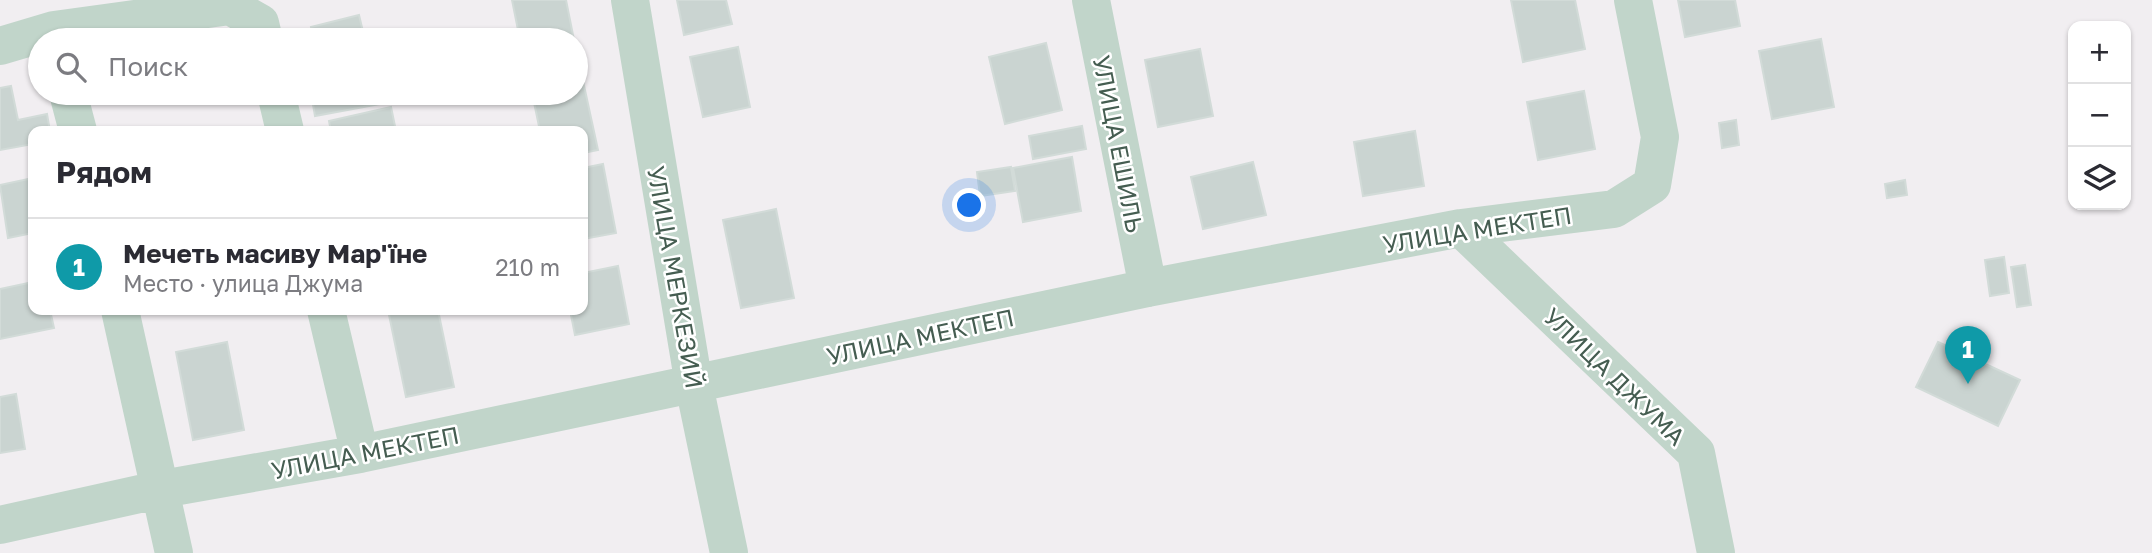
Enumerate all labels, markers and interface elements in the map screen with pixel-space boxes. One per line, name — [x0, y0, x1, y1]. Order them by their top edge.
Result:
map controls — [2068, 21, 2131, 210]
button: + — [2068, 21, 2131, 84]
search box — [28, 28, 588, 105]
icon: search — [52, 48, 90, 86]
text: Поиск — [108, 51, 188, 82]
street label: УЛИЦА ЕШИЛЬ — [1088, 53, 1150, 235]
button: − — [2068, 84, 2131, 147]
button: layers — [2068, 147, 2131, 210]
text: Рядом — [56, 154, 152, 190]
street label: УЛИЦА МЕРКЕЗИЙ — [642, 164, 710, 390]
your location — [952, 188, 986, 222]
street label: УЛИЦА МЕКТЕП — [1381, 200, 1573, 258]
text: Мечеть масиву Мар'їне — [123, 238, 427, 269]
text: 1 — [73, 253, 85, 281]
text: 210 m — [495, 253, 560, 281]
text: Место · улица Джума — [123, 269, 363, 297]
street label: УЛИЦА ДЖУМА — [1538, 301, 1692, 451]
street label: УЛИЦА МЕКТЕП — [824, 302, 1016, 370]
pin: 1 — [1945, 326, 1991, 384]
street label: УЛИЦА МЕКТЕП — [269, 420, 461, 484]

